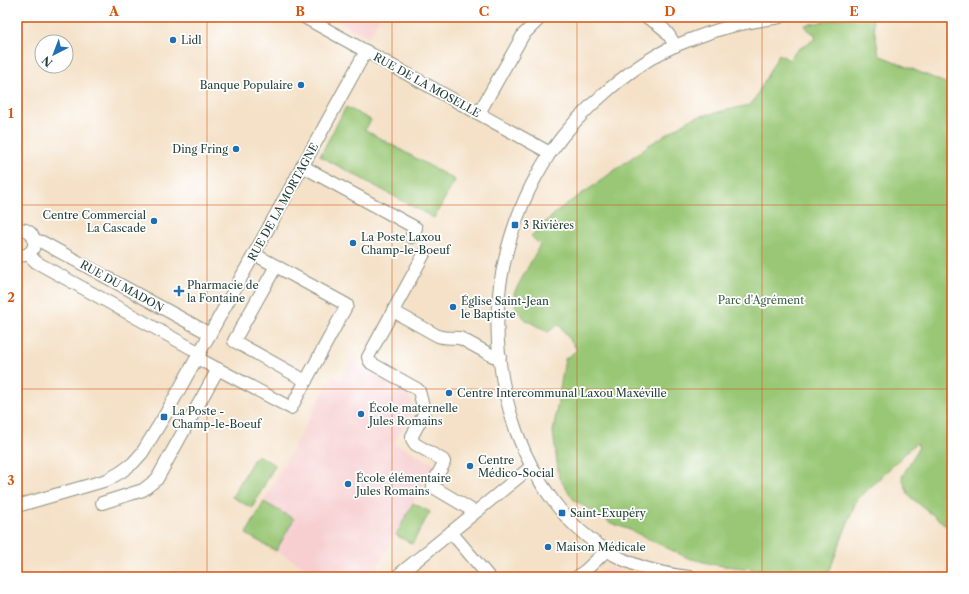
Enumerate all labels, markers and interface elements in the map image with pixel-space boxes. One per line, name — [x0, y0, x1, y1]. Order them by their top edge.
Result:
text: A — [108, 3, 120, 19]
text: B — [295, 3, 305, 19]
text: C — [479, 3, 489, 19]
text: D — [664, 3, 676, 19]
text: E — [849, 3, 859, 19]
place label: Lidl — [181, 33, 202, 47]
north arrow — [34, 34, 74, 74]
marker: Lidl — [168, 35, 178, 45]
street label: RUE DE LA MOSELLE — [371, 50, 483, 121]
text: N — [39, 53, 56, 70]
place label: Banque Populaire — [200, 78, 293, 92]
marker: Banque Populaire — [296, 80, 306, 90]
text: 1 — [8, 105, 14, 121]
street label: RUE DE LA MORTAGNE — [245, 140, 321, 263]
place label: Ding Fring — [172, 142, 228, 156]
marker: Ding Fring — [231, 144, 241, 154]
place label: Centre Commercial La Cascade — [42, 208, 147, 235]
marker: Centre Commercial La Cascade — [149, 216, 159, 226]
place label: 3 Rivières — [523, 218, 574, 232]
marker: 3 Rivières — [510, 220, 520, 230]
place label: La Poste Laxou Champ-le-Boeuf — [361, 230, 452, 257]
marker: La Poste Laxou Champ-le-Boeuf — [348, 238, 358, 248]
street label: RUE DU MADON — [78, 257, 166, 315]
place label: Pharmacie de la Fontaine — [187, 278, 259, 305]
marker: Pharmacie de la Fontaine — [174, 286, 184, 296]
text: 2 — [7, 289, 15, 305]
park label: Parc d'Agrément — [718, 293, 804, 307]
place label: Église Saint-Jean le Baptiste — [461, 294, 549, 321]
marker: Église Saint-Jean le Baptiste — [448, 302, 458, 312]
place label: Centre Intercommunal Laxou Maxéville — [457, 386, 667, 400]
marker: Centre Intercommunal Laxou Maxéville — [444, 388, 454, 398]
place label: École maternelle Jules Romains — [367, 401, 458, 428]
place label: La Poste - Champ-le-Boeuf — [172, 404, 263, 431]
marker: École maternelle Jules Romains — [356, 409, 366, 419]
marker: La Poste - Champ-le-Boeuf — [159, 412, 169, 422]
place label: Centre Médico-Social — [478, 453, 555, 480]
marker: Centre Médico-Social — [465, 461, 475, 471]
place label: École élémentaire Jules Romains — [354, 471, 451, 498]
text: 3 — [7, 472, 15, 488]
marker: École élémentaire Jules Romains — [343, 479, 353, 489]
place label: Saint-Exupéry — [570, 506, 647, 520]
marker: Saint-Exupéry — [557, 508, 567, 518]
place label: Maison Médicale — [556, 540, 646, 554]
marker: Maison Médicale — [543, 542, 553, 552]

